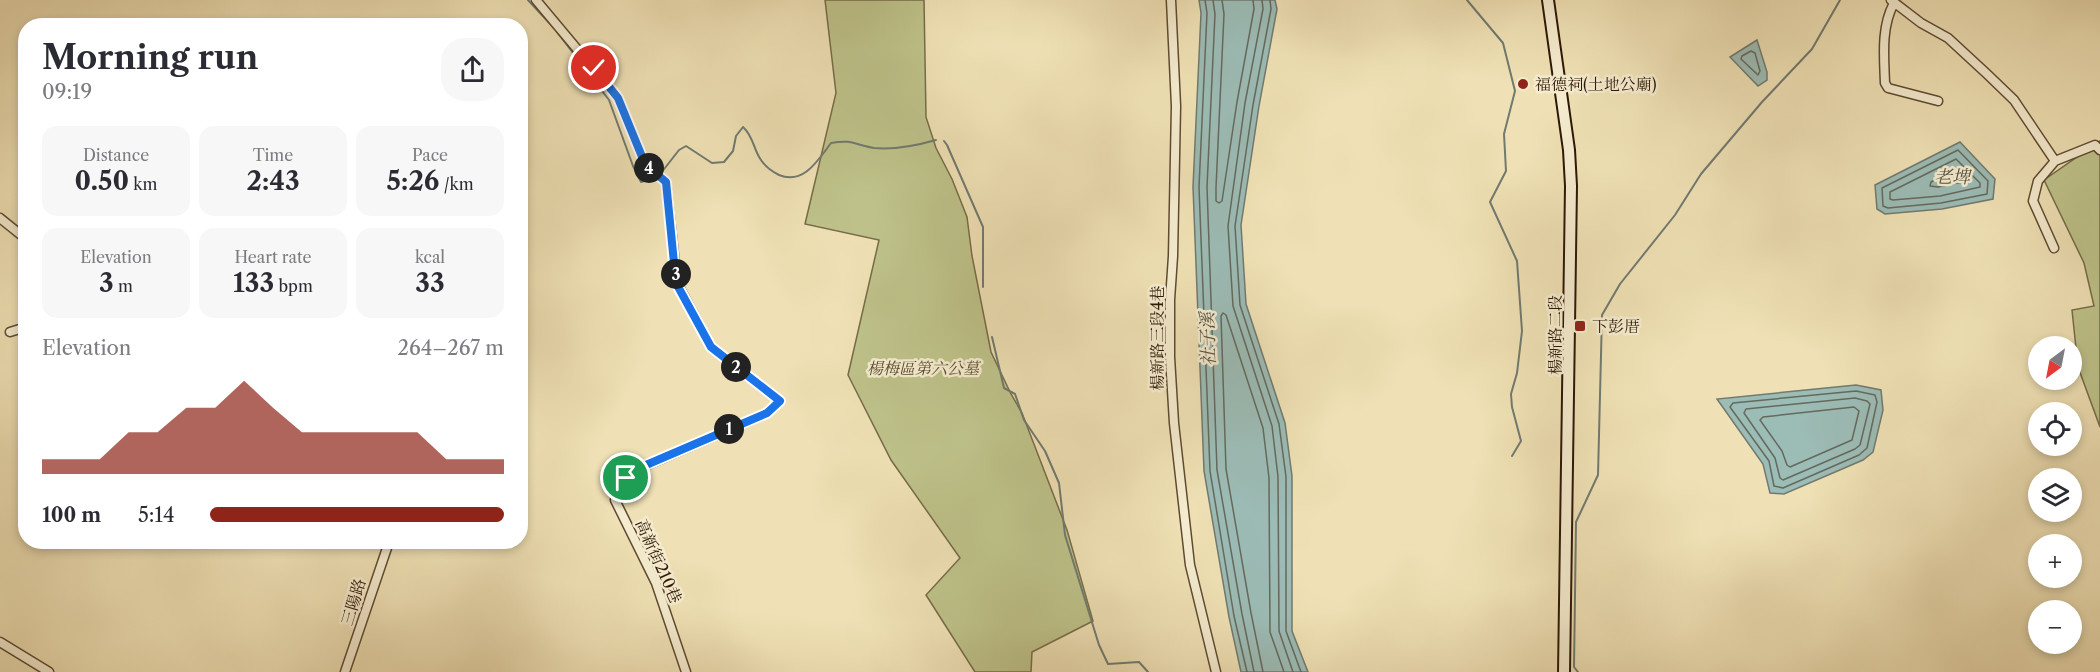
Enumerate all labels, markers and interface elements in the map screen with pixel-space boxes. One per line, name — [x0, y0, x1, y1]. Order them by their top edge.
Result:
text: Morning run — [42, 37, 258, 78]
button: share — [441, 38, 504, 101]
pin — [568, 42, 619, 93]
icon: check — [577, 51, 610, 84]
place label: 福德祠(土地公廟) — [1535, 74, 1657, 94]
marker: 福德祠(土地公廟) — [1516, 77, 1530, 91]
text: 09:19 — [42, 80, 92, 104]
text: Distance — [83, 145, 149, 165]
text: Time — [253, 145, 293, 165]
text: Pace — [412, 145, 448, 165]
pin: 4 — [634, 153, 664, 183]
text: 4 — [644, 158, 654, 178]
text: 0.50 — [75, 165, 129, 197]
text: 2:43 — [246, 165, 300, 197]
text: 5:26 — [386, 165, 439, 197]
water label: 老埤 — [1934, 166, 1972, 188]
text: km — [129, 174, 157, 194]
text: /km — [439, 174, 474, 194]
text: Elevation — [80, 247, 152, 267]
text: Heart rate — [234, 247, 312, 267]
text: kcal — [415, 247, 445, 267]
pin: 3 — [661, 259, 691, 289]
text: 3 — [671, 264, 681, 284]
text: 3 — [99, 267, 114, 299]
text: 133 — [233, 267, 274, 299]
text: 33 — [415, 267, 445, 299]
text: m — [114, 276, 133, 296]
text: bpm — [274, 276, 313, 296]
street label: 楊新路三段4巷 — [1147, 285, 1167, 391]
street label: 楊新路二段 — [1545, 295, 1565, 375]
water label: 社子溪 — [1196, 310, 1220, 366]
place label: 下彭厝 — [1592, 316, 1640, 336]
marker: 下彭厝 — [1573, 319, 1587, 333]
text: Elevation — [42, 336, 131, 360]
text: 264–267 m — [398, 336, 504, 360]
north arrow — [2028, 336, 2082, 390]
map controls — [2028, 336, 2082, 654]
pin: 2 — [721, 352, 751, 382]
text: 2 — [731, 357, 741, 377]
park label: 楊梅區第六公墓 — [867, 358, 982, 378]
button: locate — [2028, 402, 2082, 456]
pin: 1 — [714, 414, 744, 444]
text: 1 — [725, 419, 733, 439]
pin — [600, 452, 651, 503]
icon: arrive — [609, 461, 642, 494]
button: layers — [2028, 468, 2082, 522]
text: 100 m — [42, 503, 101, 527]
text: 5:14 — [138, 503, 174, 527]
street label: 高新街210巷 — [632, 516, 686, 606]
button: + — [2028, 534, 2082, 588]
street label: 三陽路 — [336, 576, 370, 628]
button: − — [2028, 600, 2082, 654]

